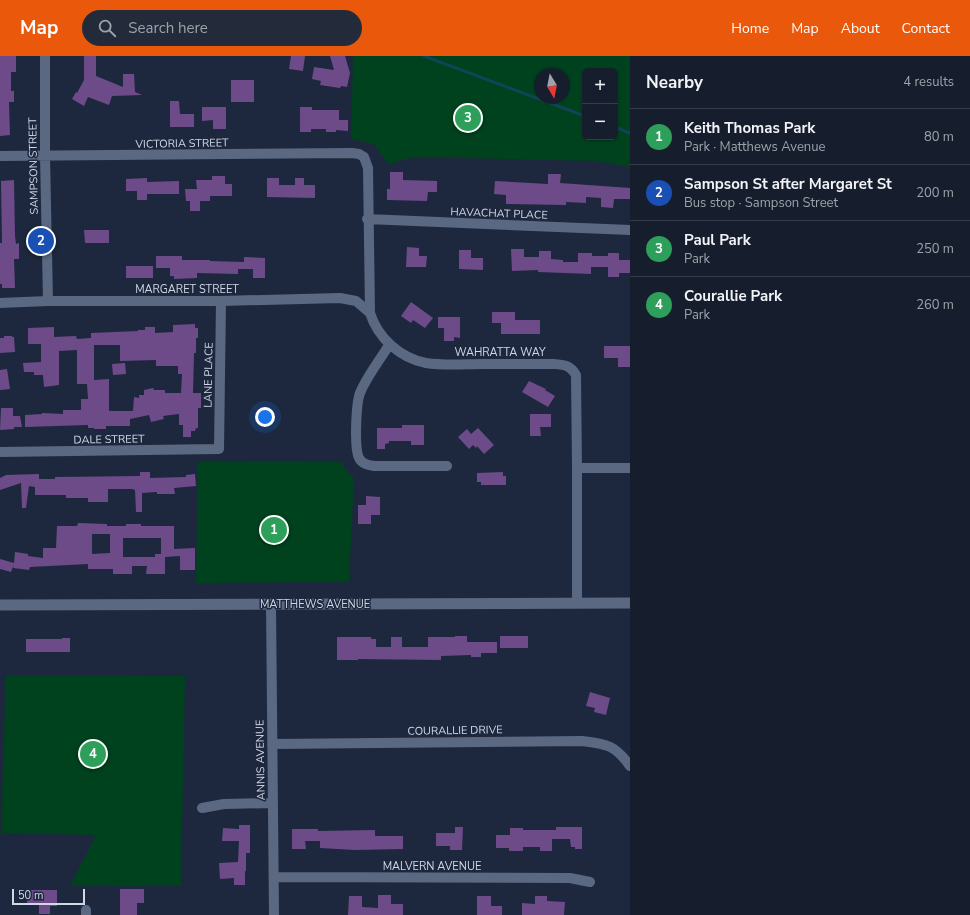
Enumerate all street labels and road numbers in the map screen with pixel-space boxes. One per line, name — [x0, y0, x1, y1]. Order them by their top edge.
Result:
street label: SAMPSON STREET — [25, 117, 42, 215]
street label: VICTORIA STREET — [134, 135, 229, 152]
street label: HAVACHAT PLACE — [450, 204, 548, 223]
street label: MARGARET STREET — [135, 282, 239, 297]
street label: LANE PLACE — [200, 342, 217, 408]
street label: WAHRATTA WAY — [454, 345, 546, 360]
street label: DALE STREET — [73, 431, 145, 448]
street label: MATTHEWS AVENUE — [260, 597, 370, 612]
street label: ANNIS AVENUE — [252, 720, 269, 800]
street label: COURALLIE DRIVE — [407, 722, 503, 739]
street label: MALVERN AVENUE — [383, 859, 481, 874]

